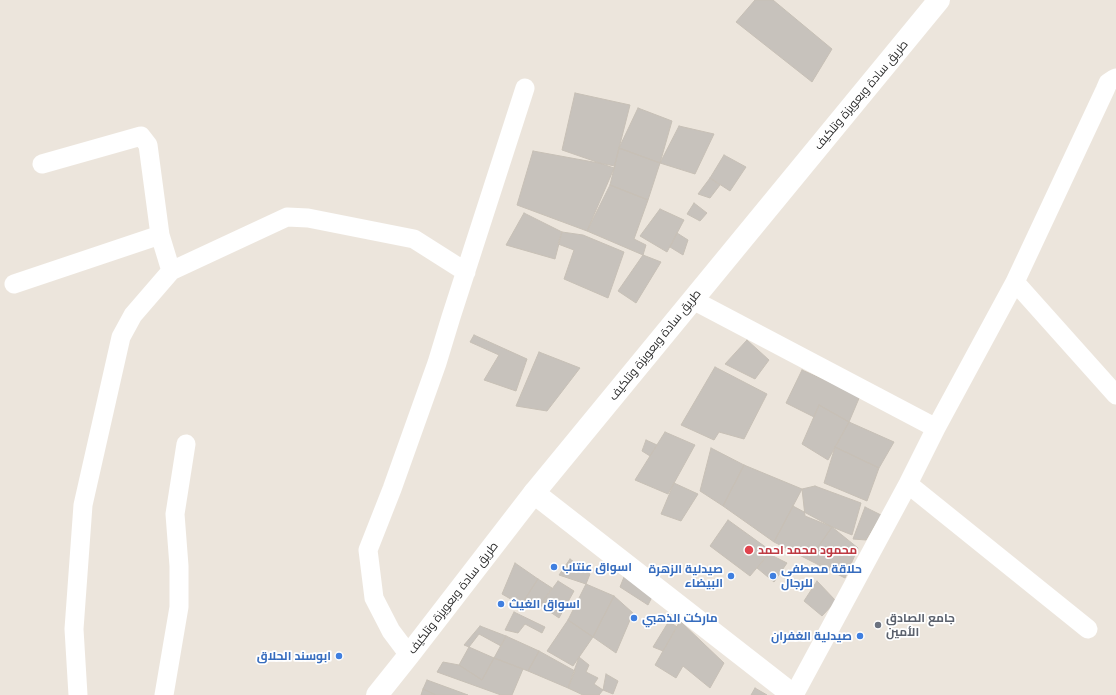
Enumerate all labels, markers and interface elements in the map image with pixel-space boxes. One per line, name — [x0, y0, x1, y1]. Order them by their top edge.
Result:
street label: طريق سادة وبعويزة وتلكيف — [811, 37, 911, 153]
street label: طريق سادة وبعويزة وتلكيف — [606, 287, 704, 403]
street label: طريق سادة وبعويزة وتلكيف — [405, 539, 501, 657]
place label: محمود محمد احمد — [758, 543, 857, 557]
marker: محمود محمد احمد — [743, 544, 755, 556]
place label: اسواق عنتاب — [562, 560, 632, 574]
marker: اسواق عنتاب — [549, 562, 559, 572]
place label: صيدلية الزهرة البيضاء — [649, 562, 723, 590]
place label: حلاقة مصطفى للرجال — [781, 562, 862, 590]
marker: صيدلية الزهرة البيضاء — [726, 571, 736, 581]
marker: حلاقة مصطفى للرجال — [768, 571, 778, 581]
place label: اسواق الغيث — [509, 597, 580, 611]
marker: اسواق الغيث — [496, 599, 506, 609]
place label: ماركت الذهبي — [642, 611, 718, 625]
place label: جامع الصادق الأمين — [886, 611, 955, 639]
marker: ماركت الذهبي — [629, 613, 639, 623]
marker: جامع الصادق الأمين — [873, 620, 883, 630]
place label: صيدلية الغفران — [771, 629, 852, 643]
marker: صيدلية الغفران — [855, 631, 865, 641]
place label: ابوسند الحلاق — [257, 649, 331, 663]
marker: ابوسند الحلاق — [334, 651, 344, 661]

